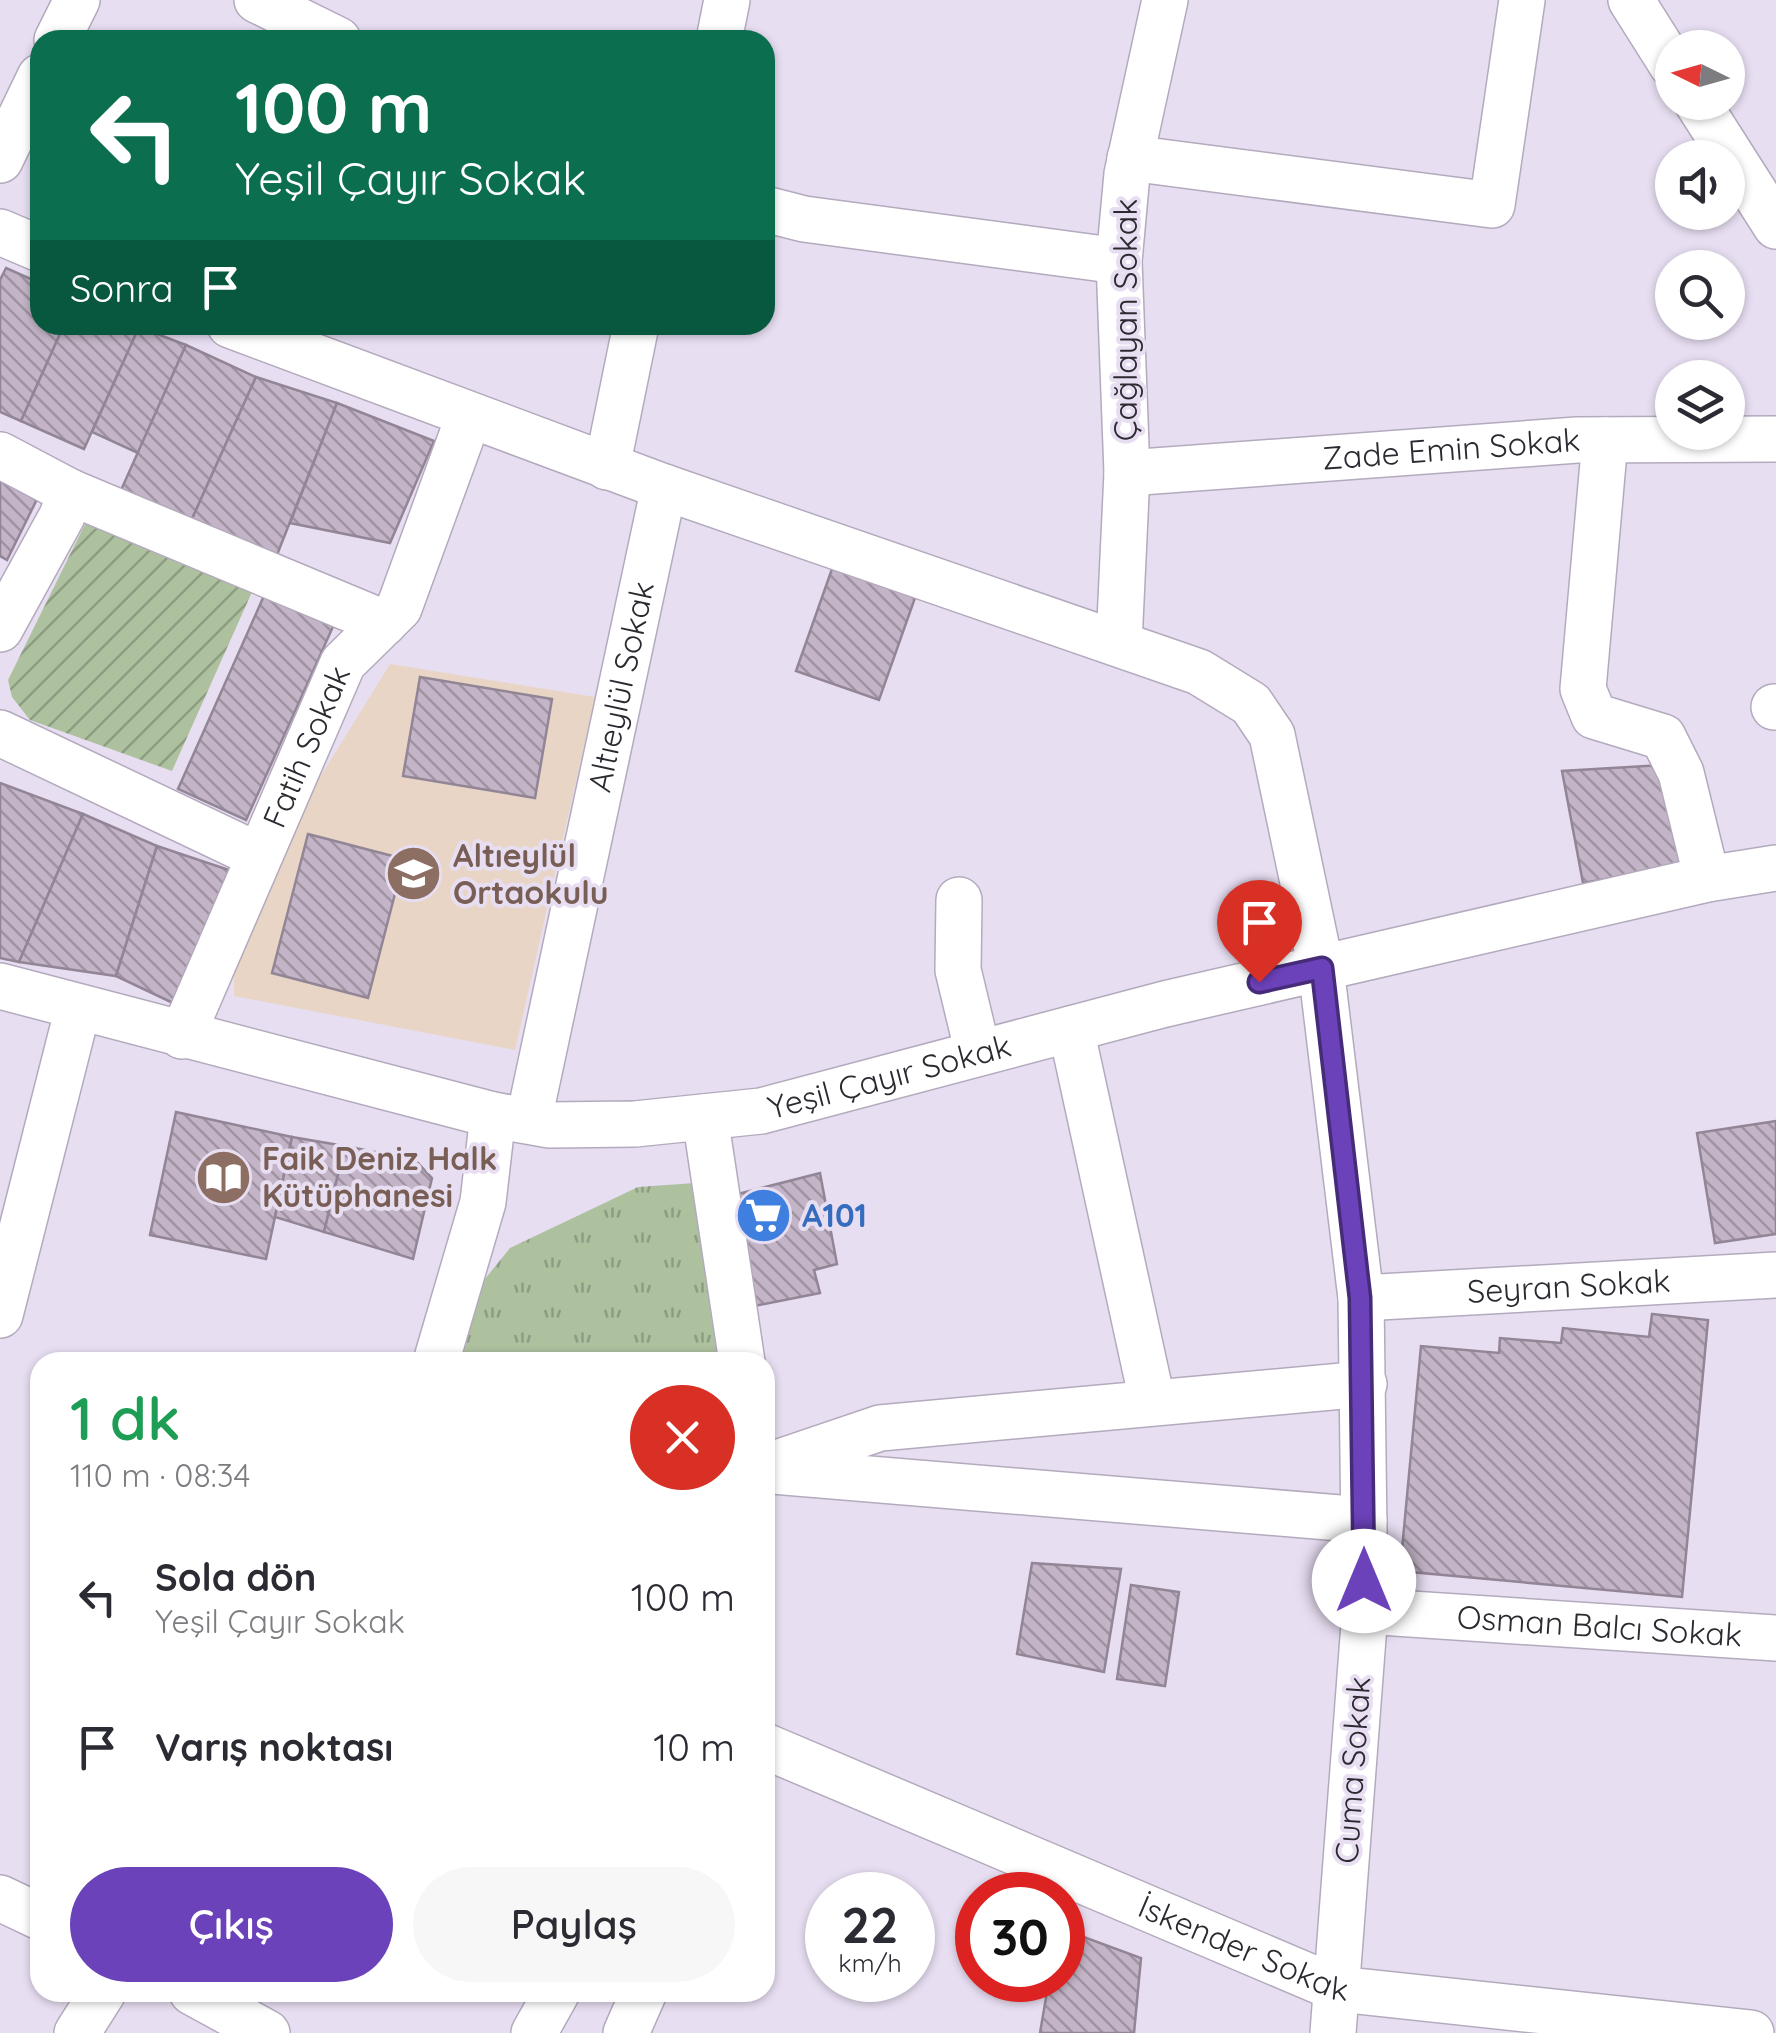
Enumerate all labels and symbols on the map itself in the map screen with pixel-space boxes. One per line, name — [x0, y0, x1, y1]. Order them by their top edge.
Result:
north arrow — [1655, 30, 1745, 120]
street label: Çağlayan Sokak — [1105, 199, 1145, 441]
street label: Zade Emin Sokak — [1321, 419, 1581, 478]
street label: Altıeylül Sokak — [578, 578, 662, 795]
street label: Fatih Sokak — [253, 659, 358, 833]
place label: Altıeylül Ortaokulu — [453, 835, 608, 912]
school or university icon: Altıeylül Ortaokulu — [384, 844, 444, 904]
pin — [1217, 880, 1302, 983]
street label: Yeşil Çayır Sokak — [763, 1025, 1015, 1127]
place label: Faik Deniz Halk Kütüphanesi — [262, 1138, 497, 1215]
library icon: Faik Deniz Halk Kütüphanesi — [193, 1147, 253, 1207]
supermarket icon: A101 — [733, 1186, 793, 1246]
place label: A101 — [802, 1195, 867, 1235]
street label: Seyran Sokak — [1466, 1260, 1671, 1311]
position arrow — [1312, 1529, 1416, 1633]
street label: Osman Balcı Sokak — [1456, 1596, 1743, 1655]
street label: Cuma Sokak — [1326, 1675, 1378, 1865]
speed limit sign: 30 — [955, 1872, 1085, 2002]
street label: İskender Sokak — [1133, 1886, 1351, 2009]

